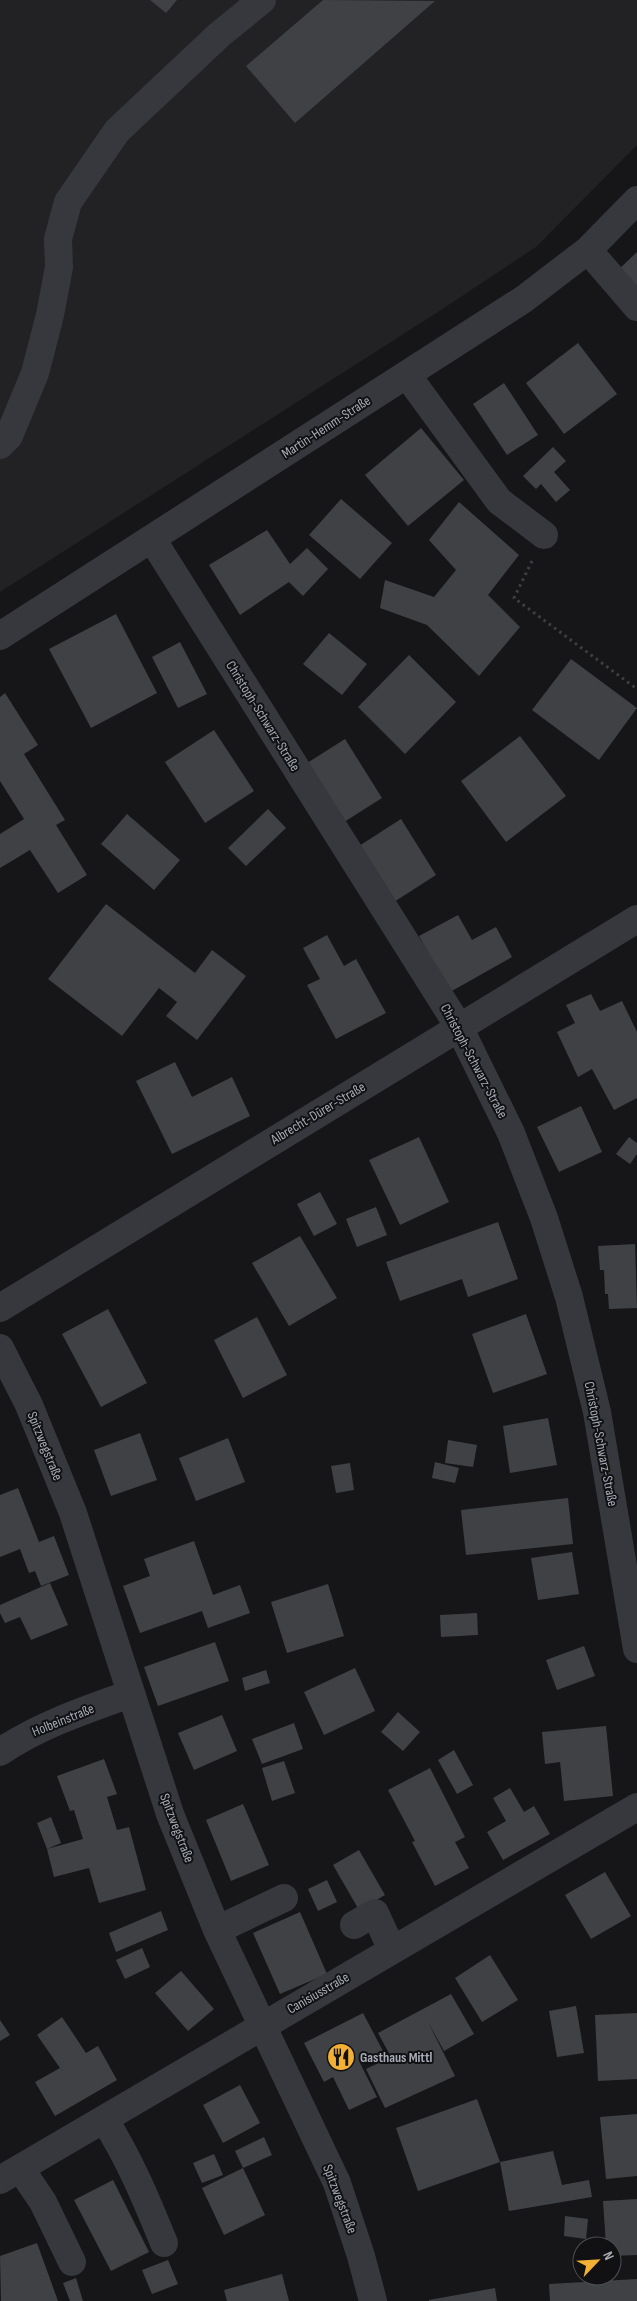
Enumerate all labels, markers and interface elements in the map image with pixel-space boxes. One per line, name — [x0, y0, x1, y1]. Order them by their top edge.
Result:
street label: Martin-Hemm-Straße — [278, 392, 374, 462]
street label: Christoph-Schwarz-Straße — [222, 658, 304, 774]
street label: Christoph-Schwarz-Straße — [437, 1001, 511, 1121]
street label: Albrecht-Dürer-Straße — [267, 1078, 368, 1148]
street label: Christoph-Schwarz-Straße — [581, 1380, 621, 1508]
street label: Spitzwegstraße — [23, 1409, 67, 1483]
street label: Holbeinstraße — [29, 1700, 97, 1740]
street label: Spitzwegstraße — [156, 1791, 198, 1865]
street label: Canisiusstraße — [284, 1968, 352, 2018]
restaurant icon: Gasthaus Mittl — [326, 2042, 356, 2072]
place label: Gasthaus Mittl — [360, 2049, 433, 2066]
street label: Spitzwegstraße — [319, 2162, 361, 2236]
north arrow — [572, 2236, 622, 2286]
text: N — [599, 2249, 618, 2263]

